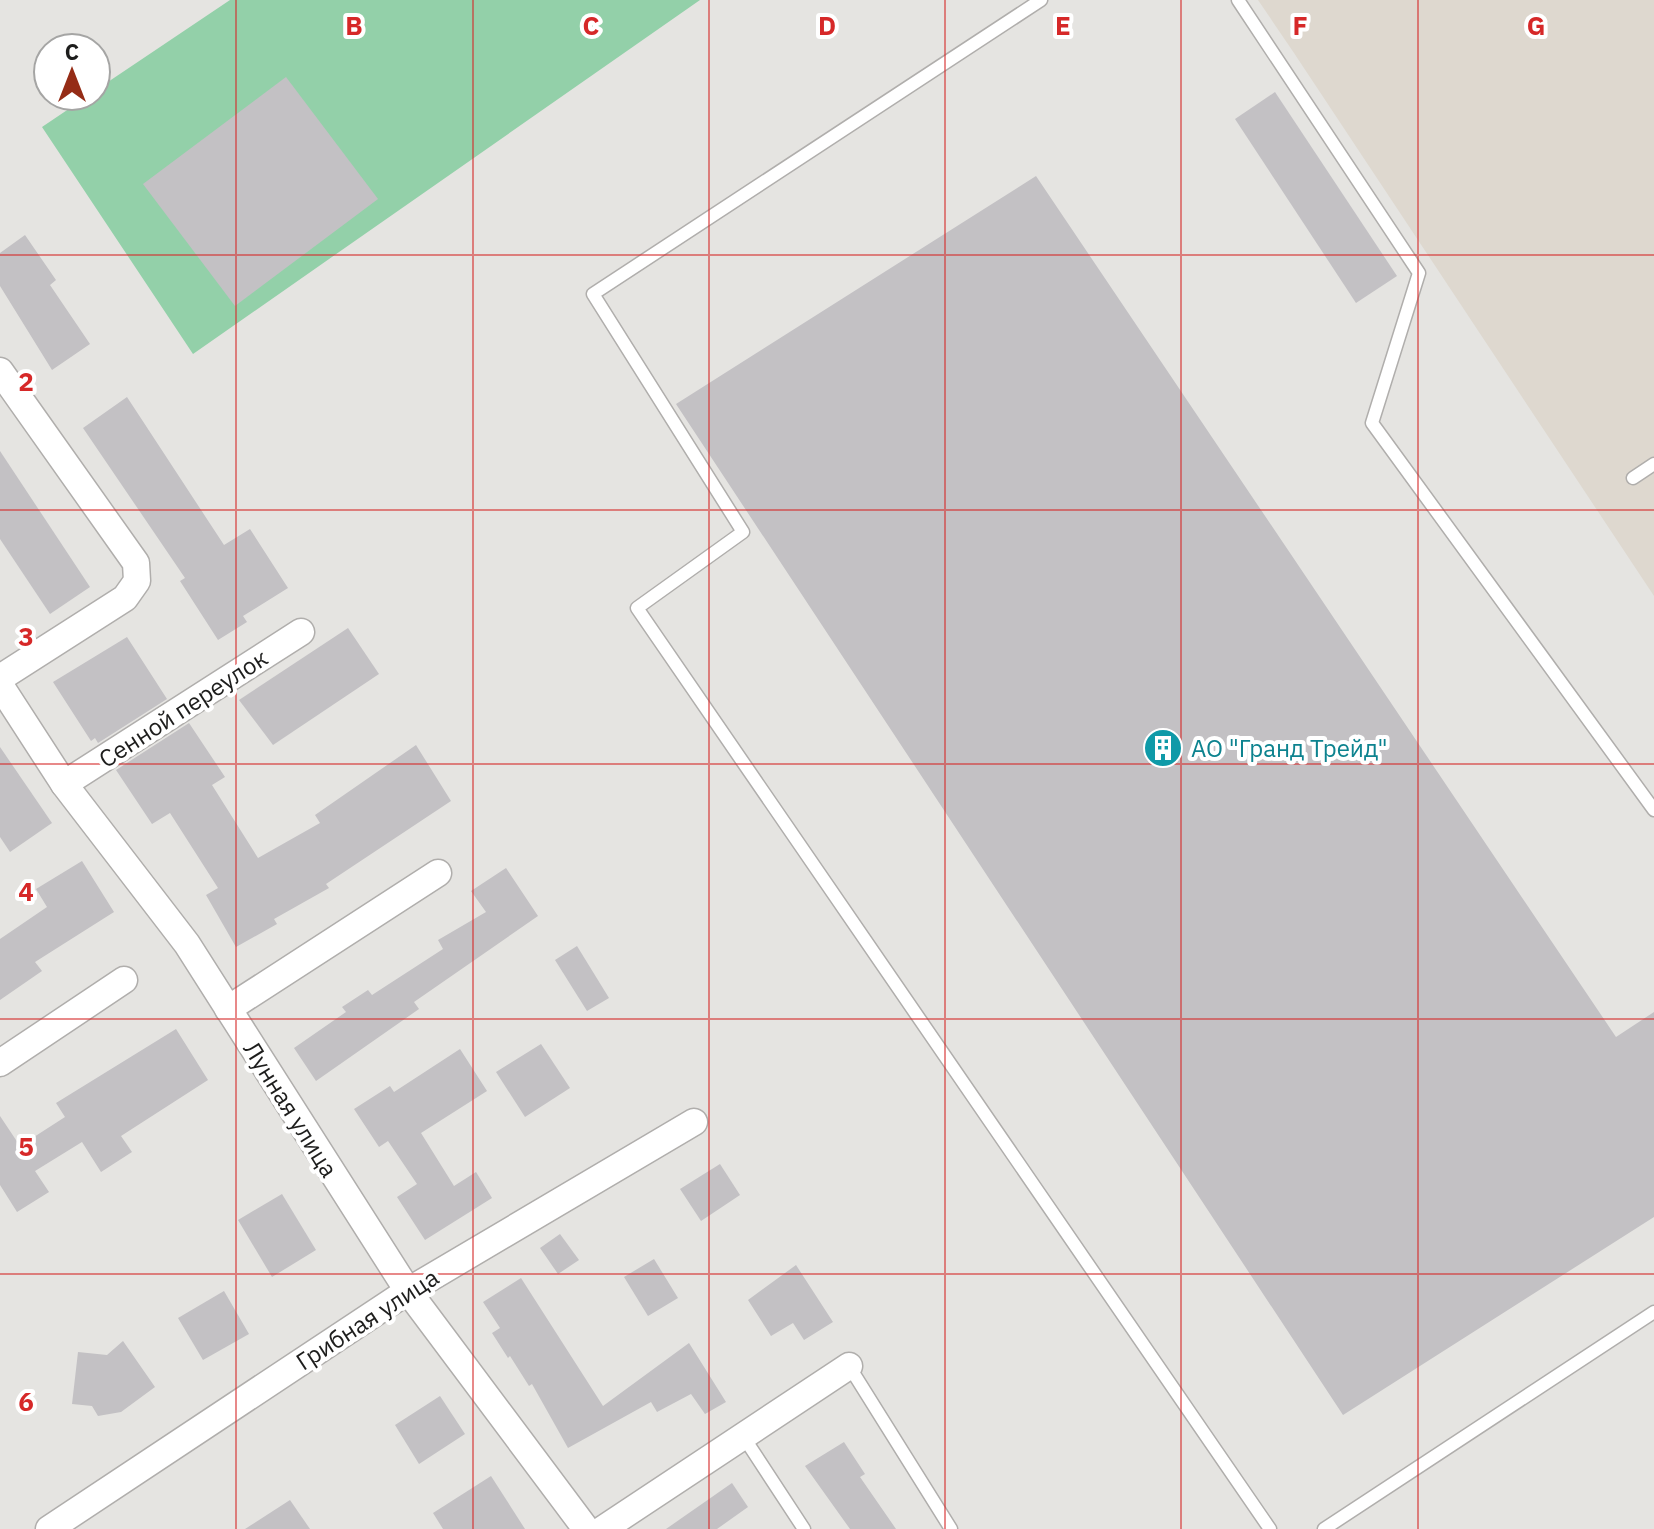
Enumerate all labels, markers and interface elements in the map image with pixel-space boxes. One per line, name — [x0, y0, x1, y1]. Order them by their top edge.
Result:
text: B — [345, 8, 363, 42]
text: C — [583, 8, 600, 42]
text: D — [818, 8, 836, 42]
text: E — [1055, 8, 1071, 42]
text: F — [1292, 8, 1308, 42]
text: G — [1527, 8, 1545, 42]
north arrow — [32, 32, 112, 112]
text: С — [65, 37, 79, 66]
text: 2 — [18, 364, 34, 398]
text: 3 — [18, 619, 34, 653]
street label: Сенной переулок — [92, 641, 274, 775]
building icon: АО "Гранд Трейд" — [1142, 727, 1184, 769]
place label: АО "Гранд Трейд" — [1191, 732, 1388, 764]
text: 4 — [18, 874, 34, 908]
street label: Лунная улица — [237, 1035, 346, 1183]
text: 5 — [18, 1129, 34, 1163]
street label: Грибная улица — [290, 1261, 445, 1377]
text: 6 — [18, 1384, 34, 1418]

